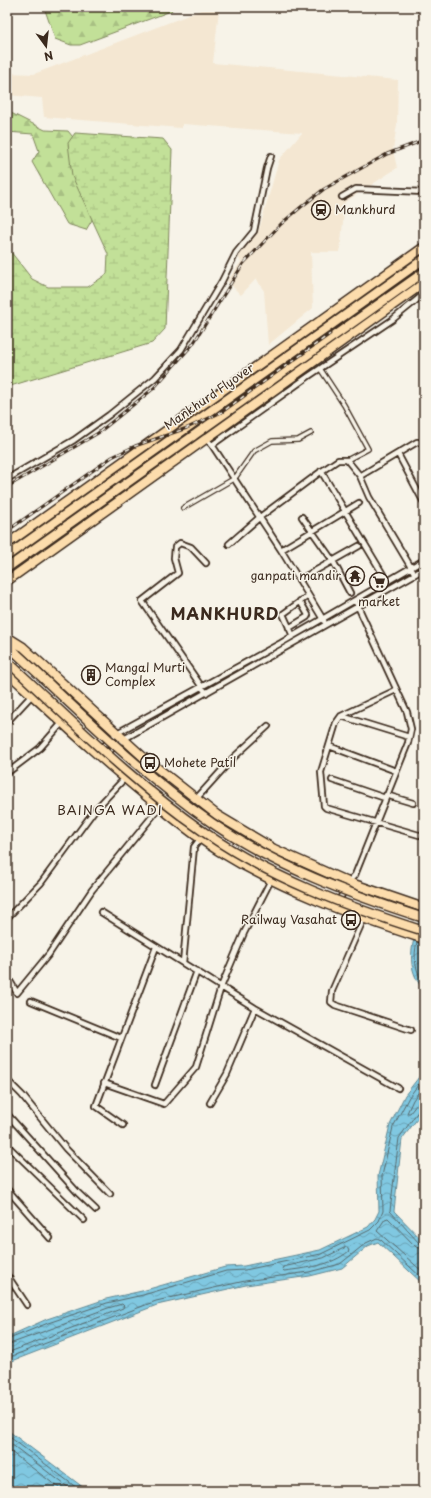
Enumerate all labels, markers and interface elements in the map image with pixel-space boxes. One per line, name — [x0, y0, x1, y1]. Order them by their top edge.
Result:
north arrow — [26, 26, 66, 66]
text: N — [42, 47, 55, 66]
station icon: Mankhurd — [310, 199, 332, 221]
place label: Mankhurd — [335, 200, 395, 218]
street label: Mankhurd Flyover — [160, 358, 257, 434]
temple icon: ganpati mandir — [344, 565, 366, 587]
place label: ganpati mandir — [251, 566, 341, 584]
supermarket icon: market — [368, 571, 390, 593]
place label: market — [358, 592, 400, 610]
district label: MANKHURD — [170, 601, 280, 625]
place label: Mangal Murti Complex — [105, 658, 185, 690]
building icon: Mangal Murti Complex — [80, 664, 102, 686]
bus stop icon: Mohete Patil — [139, 752, 161, 774]
place label: Mohete Patil — [164, 753, 236, 771]
district label: BAINGA WADI — [57, 800, 163, 819]
bus stop icon: Railway Vasahat — [340, 909, 362, 931]
place label: Railway Vasahat — [241, 910, 337, 928]

